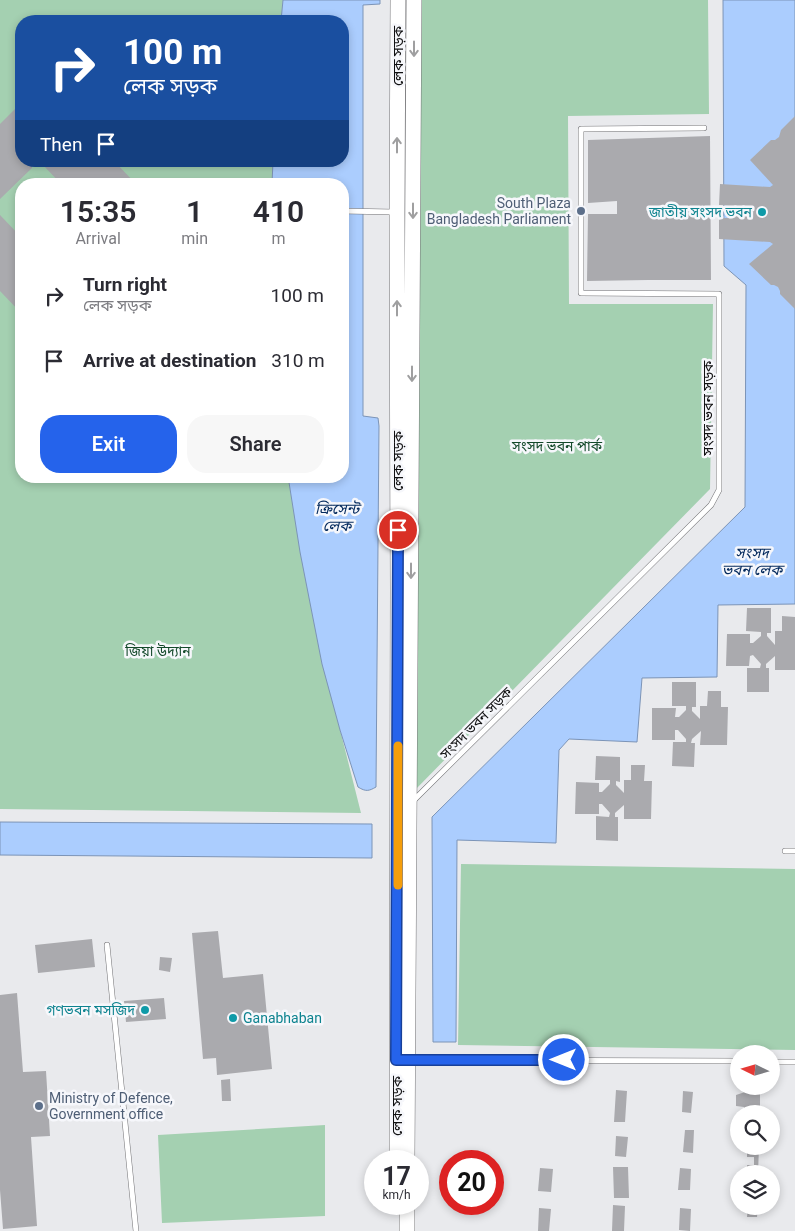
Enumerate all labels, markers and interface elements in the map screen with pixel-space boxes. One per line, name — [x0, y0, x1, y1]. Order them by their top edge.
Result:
street label: লেক সড়ক — [390, 25, 406, 86]
text: 100 m — [123, 32, 222, 73]
icon: right — [40, 35, 105, 100]
one-way arrow — [409, 40, 419, 56]
text: লেক সড়ক — [123, 74, 217, 99]
icon: arrive — [92, 130, 120, 158]
text: Then — [40, 133, 82, 156]
one-way arrow — [392, 137, 402, 154]
text: 15:35 — [60, 194, 137, 229]
text: 1 — [186, 194, 203, 229]
text: 410 — [253, 194, 304, 229]
place label: South Plaza Bangladesh Parliament — [427, 195, 571, 227]
one-way arrow — [408, 202, 418, 219]
place label: জাতীয় সংসদ ভবন — [648, 204, 753, 220]
marker: South Plaza Bangladesh Parliament — [575, 205, 587, 217]
marker: জাতীয় সংসদ ভবন — [756, 206, 768, 218]
text: Arrival — [75, 229, 121, 248]
text: min — [181, 229, 208, 248]
text: m — [271, 229, 286, 248]
text: Turn right — [83, 273, 167, 296]
icon: right — [40, 282, 68, 310]
text: 100 m — [271, 284, 324, 307]
text: লেক সড়ক — [83, 296, 152, 315]
one-way arrow — [392, 300, 402, 316]
icon: arrive — [40, 347, 68, 375]
text: Arrive at destination — [83, 349, 256, 372]
text: 310 m — [271, 349, 325, 372]
street label: সংসদ ভবন সড়ক — [700, 360, 716, 456]
one-way arrow — [407, 365, 417, 381]
button: Exit — [40, 415, 177, 473]
button: Share — [187, 415, 324, 473]
street label: লেক সড়ক — [390, 430, 406, 491]
park label: সংসদ ভবন পার্ক — [511, 437, 603, 454]
water label: ক্রিসেন্ট লেক — [315, 500, 362, 535]
pin — [377, 509, 419, 551]
icon: arrive — [384, 516, 412, 544]
water label: সংসদ ভবন লেক — [722, 544, 785, 579]
one-way arrow — [406, 562, 416, 579]
park label: জিয়া উদ্যান — [124, 643, 191, 659]
street label: সংসদ ভবন সড়ক — [436, 683, 516, 763]
place label: গণভবন মসজিদ — [46, 1002, 135, 1018]
marker: গণভবন মসজিদ — [139, 1004, 151, 1016]
place label: Ganabhaban — [243, 1010, 322, 1026]
marker: Ganabhaban — [227, 1012, 239, 1024]
position arrow — [537, 1033, 589, 1085]
north arrow — [730, 1045, 780, 1095]
map controls — [730, 1045, 780, 1215]
street label: লেক সড়ক — [389, 1075, 405, 1136]
place label: Ministry of Defence, Government office — [49, 1090, 173, 1122]
marker: Ministry of Defence, Government office — [33, 1100, 45, 1112]
button: search — [730, 1105, 780, 1155]
speed limit sign: 20 — [439, 1150, 504, 1215]
text: 17 — [382, 1162, 411, 1191]
button: layers — [730, 1165, 780, 1215]
text: km/h — [382, 1188, 411, 1202]

